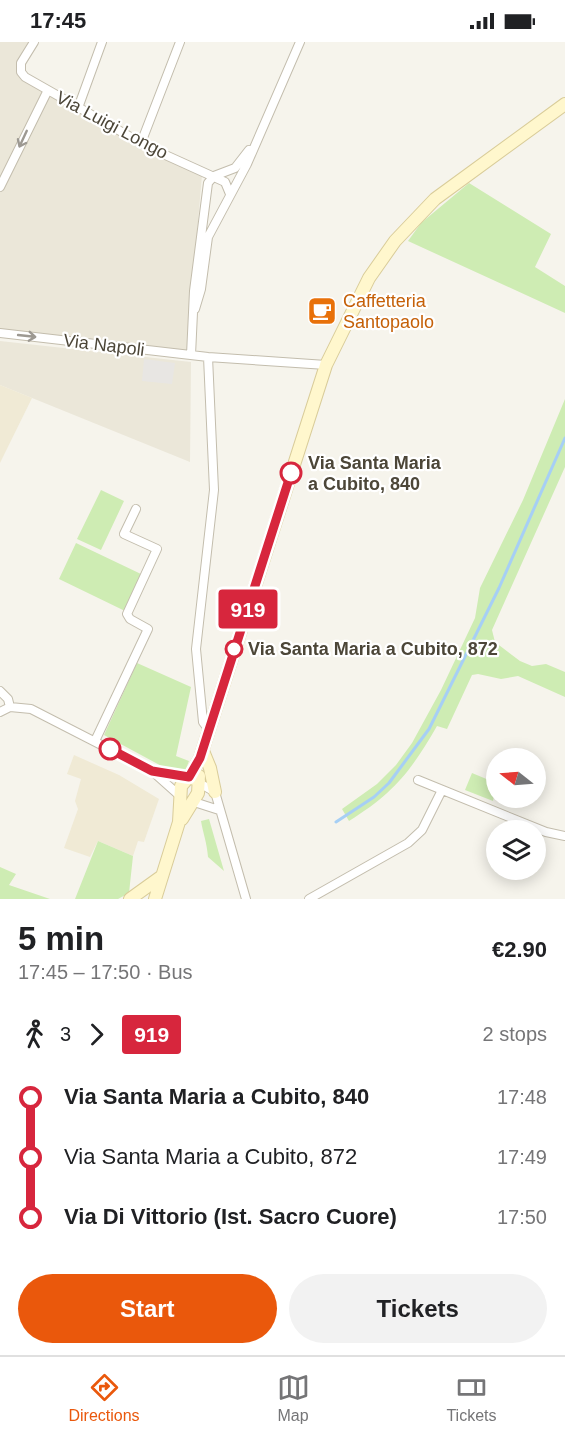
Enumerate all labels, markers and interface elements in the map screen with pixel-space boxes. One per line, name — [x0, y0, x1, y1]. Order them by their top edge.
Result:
text: 17:45 — [30, 8, 86, 33]
street label: Via Luigi Longo — [53, 87, 171, 163]
one-way arrow — [16, 129, 28, 147]
place label: Caffetteria Santopaolo — [343, 291, 434, 332]
cafe icon: Caffetteria Santopaolo — [306, 295, 338, 327]
street label: Via Napoli — [62, 330, 146, 360]
one-way arrow — [16, 331, 36, 342]
place label: Via Santa Maria a Cubito, 840 — [308, 453, 442, 494]
marker: Via Santa Maria a Cubito, 840 — [280, 462, 302, 484]
line badge: 919 — [214, 590, 282, 628]
text: 919 — [230, 598, 266, 621]
place label: Via Santa Maria a Cubito, 872 — [248, 639, 498, 659]
marker: Via Santa Maria a Cubito, 872 — [225, 640, 243, 658]
unlabelled marker — [99, 738, 121, 760]
north arrow — [486, 748, 546, 808]
map controls — [486, 748, 546, 880]
button: layers — [486, 820, 546, 880]
text: 5 min — [18, 920, 104, 957]
text: €2.90 — [492, 937, 547, 962]
text: 17:45 – 17:50 · Bus — [18, 961, 193, 983]
icon: walk — [18, 1018, 51, 1051]
icon: forward — [80, 1018, 113, 1051]
text: 3 — [60, 1023, 71, 1045]
text: 919 — [134, 1023, 169, 1046]
text: 2 stops — [483, 1023, 547, 1045]
text: Via Santa Maria a Cubito, 840 — [64, 1084, 369, 1109]
text: 17:48 — [497, 1086, 547, 1108]
text: Via Santa Maria a Cubito, 872 — [64, 1144, 357, 1169]
text: 17:49 — [497, 1146, 547, 1168]
text: Via Di Vittorio (Ist. Sacro Cuore) — [64, 1204, 397, 1229]
text: 17:50 — [497, 1206, 547, 1228]
button: Start — [18, 1274, 277, 1343]
button: Tickets — [289, 1274, 547, 1343]
tab: Directions — [68, 1371, 140, 1425]
tab: Map — [277, 1371, 310, 1425]
tab: Tickets — [446, 1371, 497, 1425]

